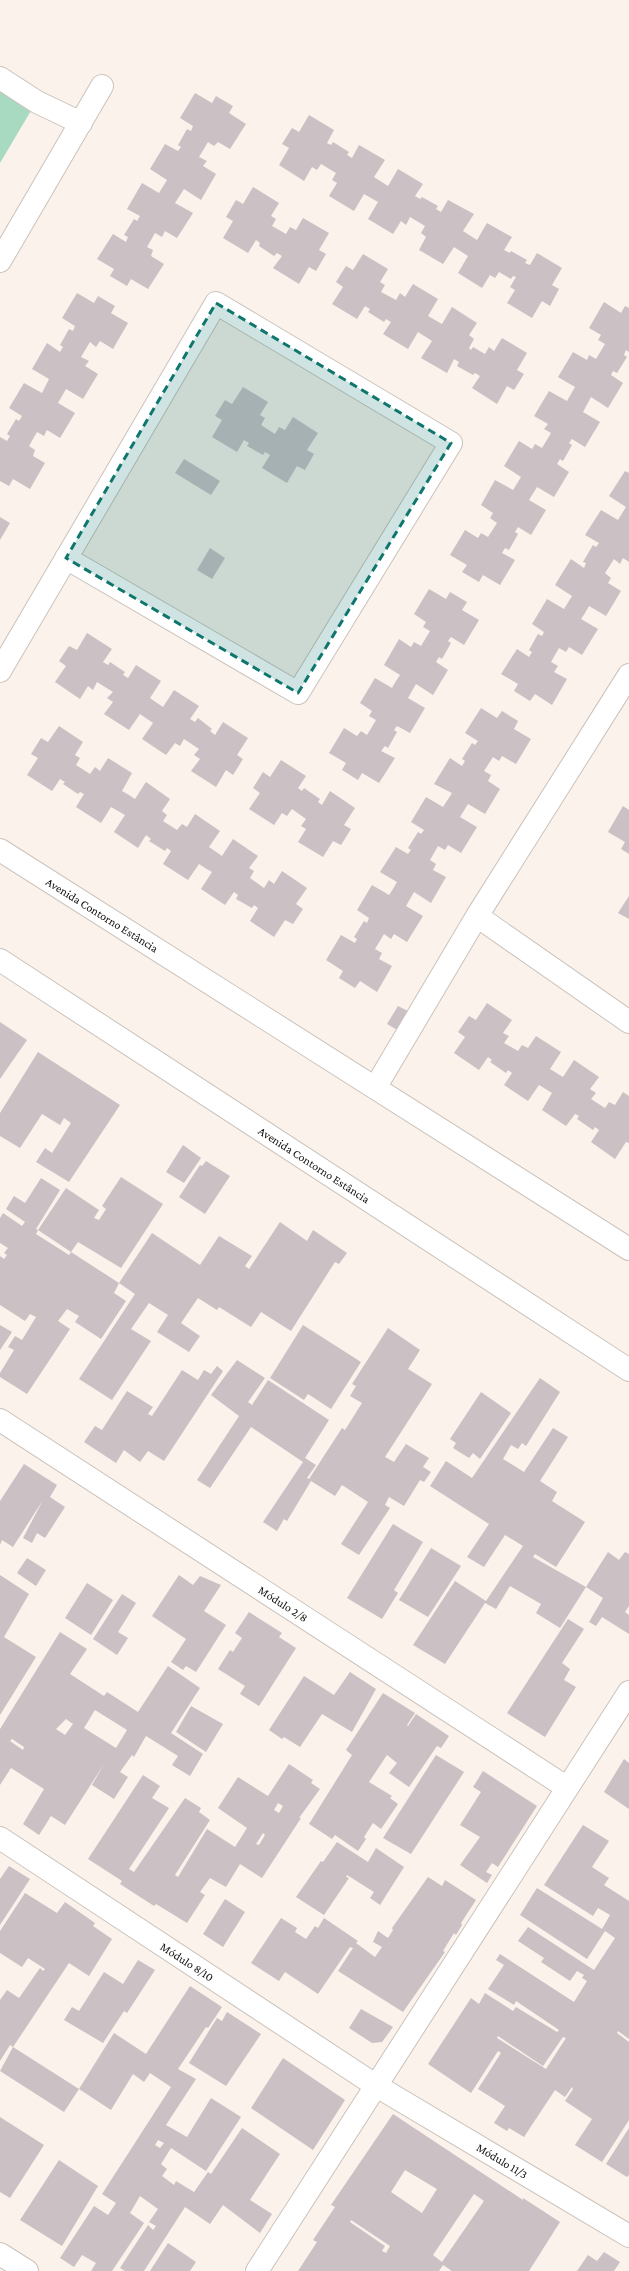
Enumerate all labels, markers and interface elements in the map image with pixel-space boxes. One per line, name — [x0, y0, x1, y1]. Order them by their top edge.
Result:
street label: Avenida Contorno Estância — [43, 875, 161, 956]
street label: Avenida Contorno Estância — [256, 1124, 373, 1207]
street label: Módulo 2/8 — [256, 1583, 310, 1625]
street label: Módulo 8/10 — [158, 1940, 216, 1985]
street label: Módulo 11/3 — [474, 2140, 530, 2182]

